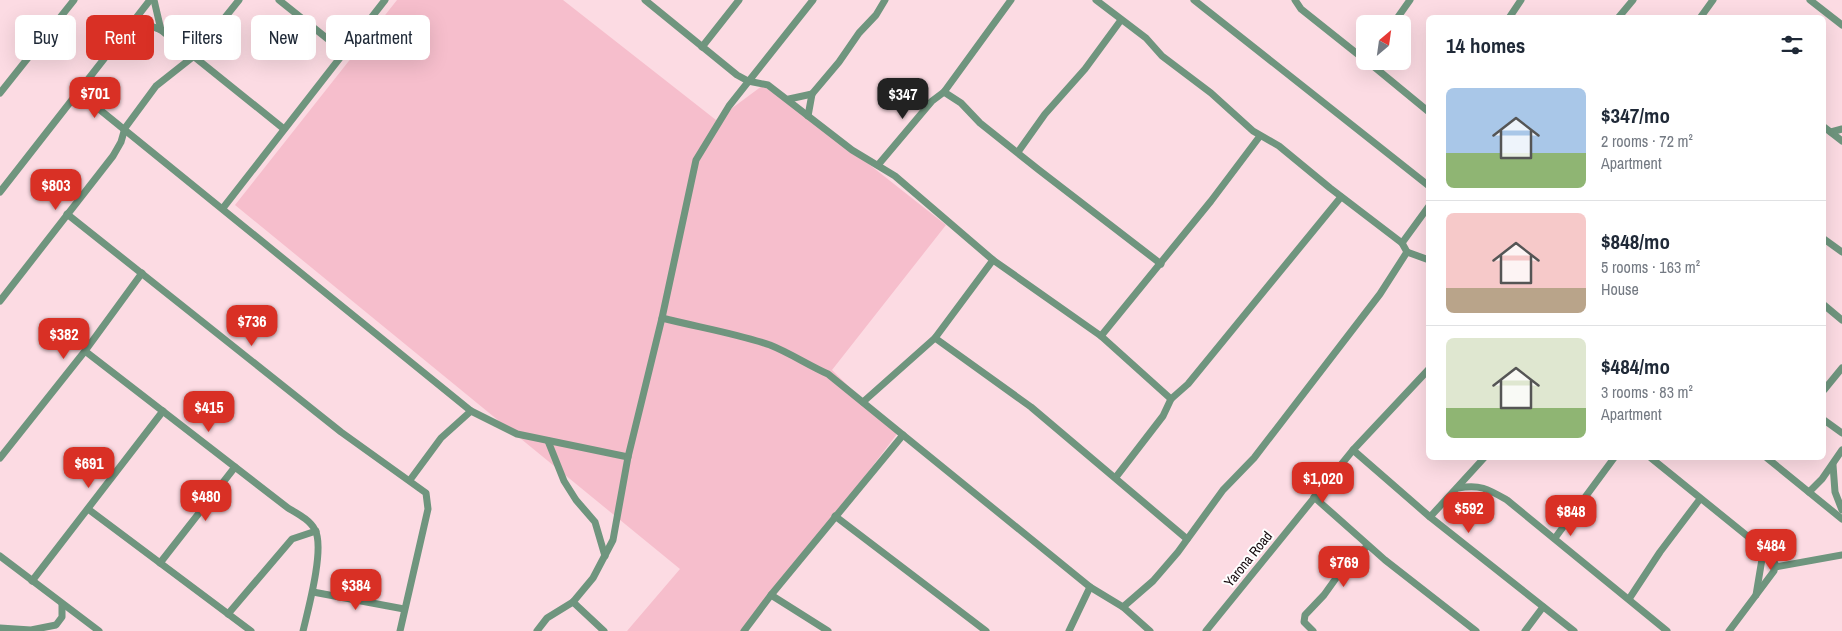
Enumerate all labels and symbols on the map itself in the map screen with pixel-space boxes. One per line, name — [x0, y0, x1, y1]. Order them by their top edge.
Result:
north arrow — [1356, 15, 1411, 70]
pin: $701 — [65, 76, 125, 119]
pin: $347 — [873, 78, 933, 120]
pin: $803 — [26, 168, 86, 211]
pin: $736 — [222, 304, 282, 347]
pin: $382 — [34, 318, 94, 360]
pin: $415 — [179, 390, 239, 433]
pin: $691 — [59, 446, 119, 489]
pin: $1,020 — [1282, 462, 1364, 504]
pin: $480 — [176, 480, 236, 522]
pin: $592 — [1439, 492, 1499, 534]
pin: $848 — [1541, 494, 1601, 537]
street label: Yarona Road — [1220, 527, 1276, 591]
pin: $484 — [1741, 528, 1801, 571]
pin: $769 — [1314, 546, 1374, 588]
pin: $384 — [326, 568, 386, 611]

